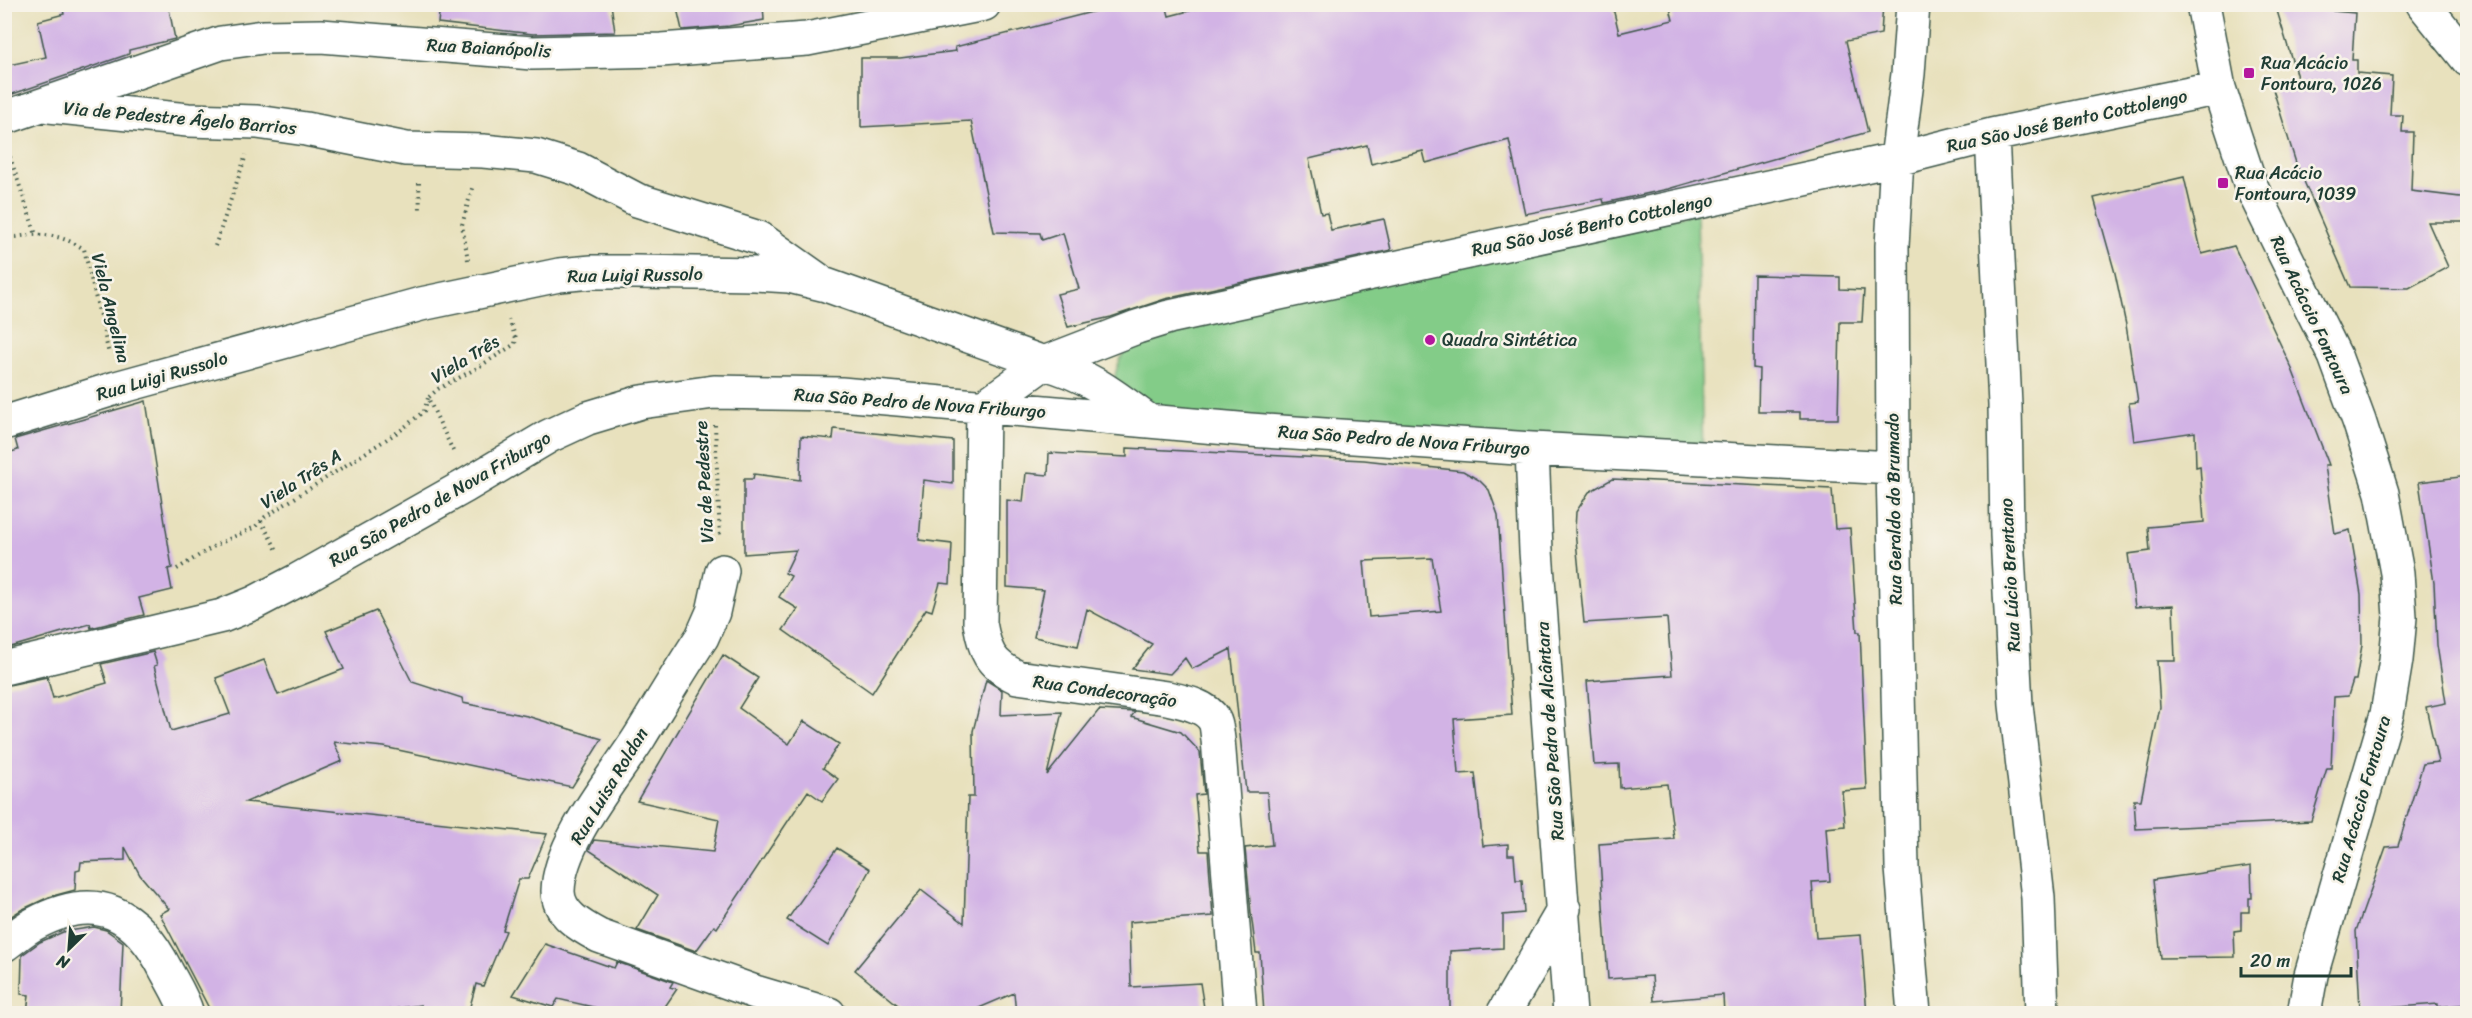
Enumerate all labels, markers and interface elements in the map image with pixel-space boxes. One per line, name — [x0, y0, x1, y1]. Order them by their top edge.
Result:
street label: Rua Baianópolis — [426, 29, 553, 67]
place label: Rua Acácio Fontoura, 1026 — [2261, 47, 2382, 100]
marker: Rua Acácio Fontoura, 1026 — [2242, 66, 2256, 80]
street label: Rua São José Bento Cottolengo — [1944, 80, 2190, 162]
street label: Via de Pedestre Âgelo Barrios — [62, 92, 299, 144]
place label: Rua Acácio Fontoura, 1039 — [2235, 157, 2356, 210]
marker: Rua Acácio Fontoura, 1039 — [2216, 176, 2230, 190]
street label: Rua São José Bento Cottolengo — [1469, 184, 1715, 266]
street label: Rua Acáccio Fontoura — [2261, 230, 2363, 400]
street label: Viela Angelina — [82, 250, 140, 366]
street label: Rua Luigi Russolo — [567, 258, 703, 292]
place label: Quadra Sintética — [1442, 324, 1577, 356]
street label: Viela Três — [424, 325, 506, 392]
marker: Quadra Sintética — [1423, 333, 1437, 347]
street label: Rua Luigi Russolo — [93, 342, 231, 410]
street label: Rua São Pedro de Nova Friburgo — [793, 378, 1047, 428]
street label: Rua Geraldo do Brumado — [1876, 413, 1912, 605]
street label: Rua São Pedro de Nova Friburgo — [1277, 415, 1531, 465]
street label: Via de Pedestre — [685, 420, 723, 544]
street label: Rua São Pedro de Nova Friburgo — [323, 422, 557, 576]
street label: Viela Três A — [254, 440, 348, 518]
street label: Rua Lúcio Brentano — [1990, 497, 2030, 653]
street label: Rua São Pedro de Alcântara — [1526, 620, 1574, 842]
street label: Rua Condecoração — [1031, 665, 1179, 717]
street label: Rua Acáccio Fontoura — [2322, 712, 2400, 886]
street label: Rua Luisa Roldan — [561, 721, 657, 851]
north arrow — [39, 919, 99, 979]
scale bar — [2241, 940, 2350, 978]
text: 20 m — [2250, 945, 2290, 977]
text: N — [51, 946, 75, 978]

